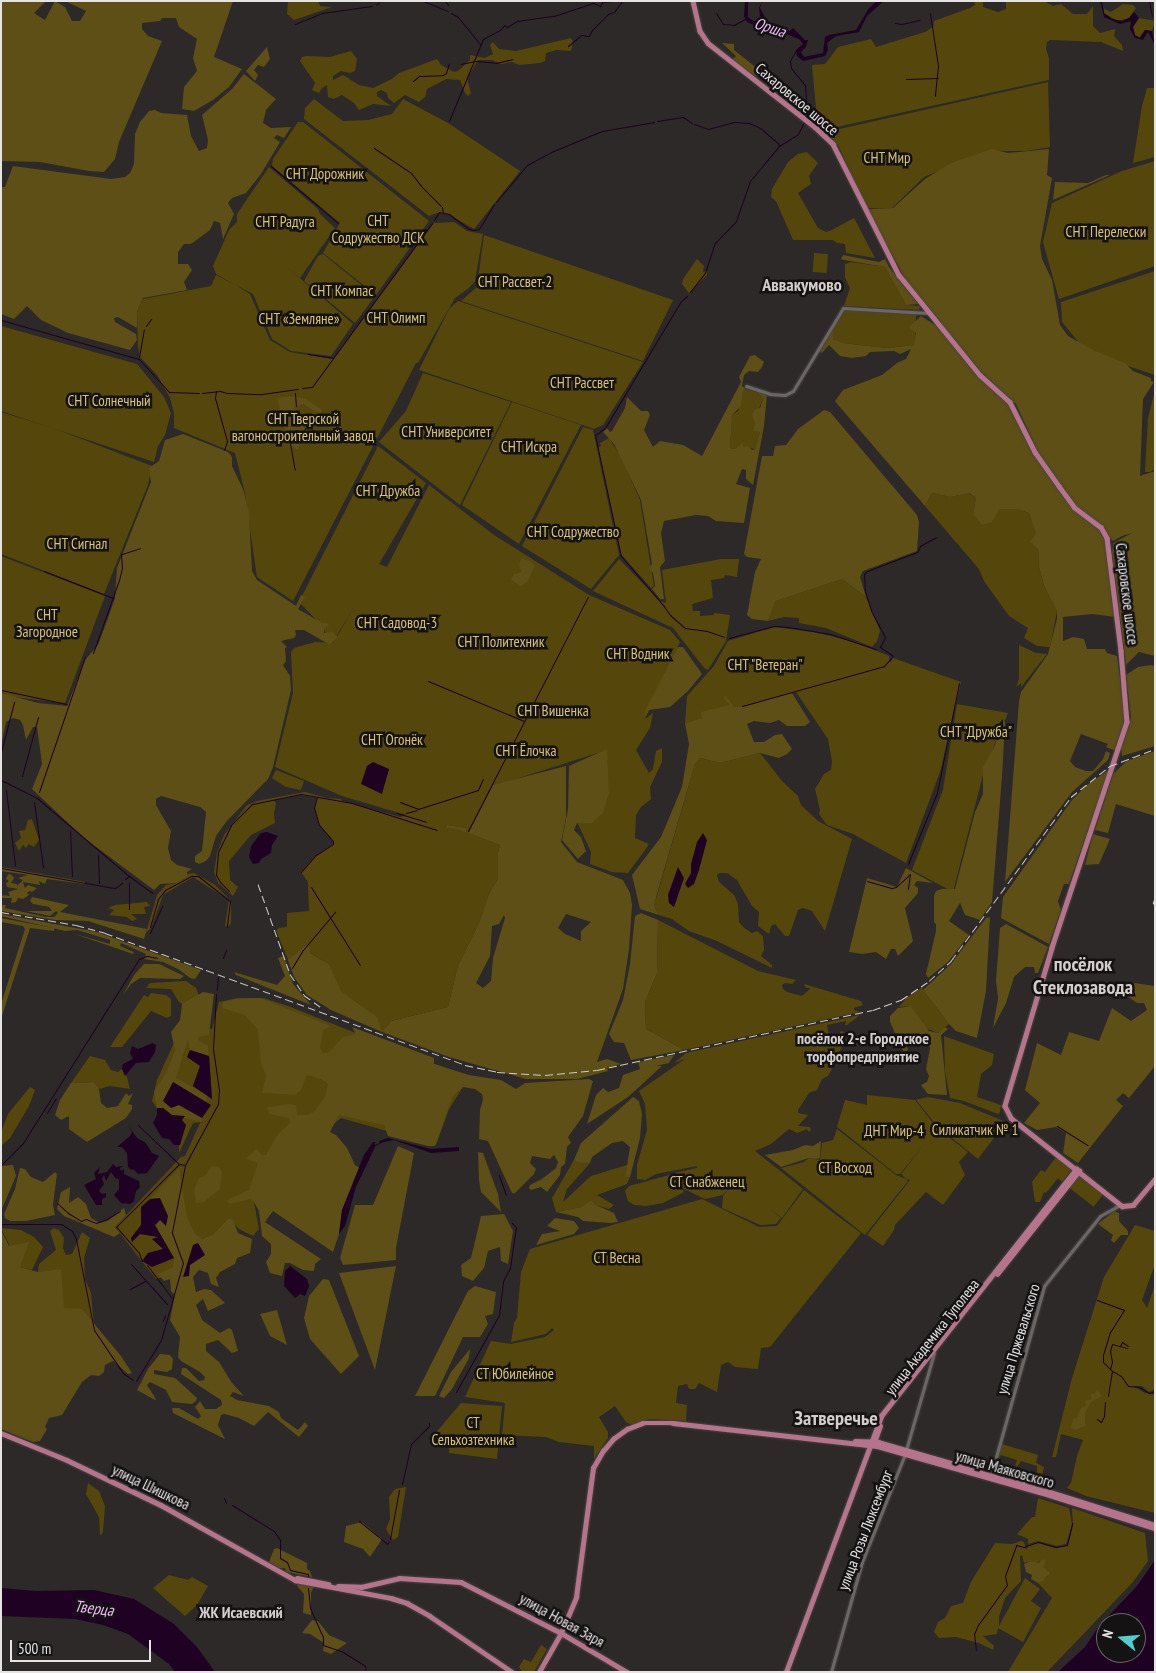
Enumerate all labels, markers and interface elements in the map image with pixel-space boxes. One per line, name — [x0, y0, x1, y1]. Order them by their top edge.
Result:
water label: Орша — [752, 13, 788, 41]
street label: Сахаровское шоссе — [752, 59, 842, 139]
park label: СНТ Мир — [863, 149, 911, 167]
park label: СНТ Дорожник — [285, 165, 365, 183]
park label: СНТ Содружество ДСК — [331, 211, 425, 246]
park label: СНТ Радуга — [255, 213, 315, 231]
park label: СНТ Перелески — [1065, 223, 1147, 241]
park label: СНТ Рассвет-2 — [477, 273, 553, 291]
district label: Аввакумово — [762, 274, 842, 296]
park label: СНТ Компас — [310, 282, 374, 300]
park label: СНТ Олимп — [366, 309, 426, 327]
park label: СНТ «Земляне» — [258, 310, 340, 328]
park label: СНТ Рассвет — [550, 374, 614, 392]
park label: СНТ Солнечный — [67, 392, 151, 410]
park label: СНТ Тверской вагоностроительный завод — [232, 409, 374, 444]
park label: СНТ Университет — [401, 423, 491, 441]
park label: СНТ Искра — [501, 438, 557, 456]
park label: СНТ Дружба — [355, 482, 421, 500]
park label: СНТ Содружество — [527, 523, 619, 541]
park label: СНТ Сигнал — [46, 535, 108, 553]
street label: Сахаровское шоссе — [1112, 542, 1142, 646]
park label: СНТ Загородное — [16, 605, 78, 640]
park label: СНТ Садовод-3 — [357, 614, 437, 632]
park label: СНТ Политехник — [457, 633, 545, 651]
park label: СНТ Водник — [606, 645, 670, 663]
park label: СНТ "Ветеран" — [727, 656, 803, 674]
park label: СНТ Вишенка — [517, 702, 589, 720]
park label: СНТ "Дружба" — [939, 723, 1013, 741]
park label: СНТ Огонёк — [361, 731, 423, 749]
park label: СНТ Ёлочка — [495, 742, 557, 760]
district label: посёлок Стеклозавода — [1033, 953, 1133, 1000]
district label: посёлок 2-е Городское торфопредприятие — [797, 1028, 929, 1066]
park label: Силикатчик № 1 — [932, 1121, 1018, 1139]
park label: ДНТ Мир-4 — [864, 1122, 924, 1140]
park label: СТ Восход — [818, 1159, 872, 1177]
park label: СТ Снабженец — [669, 1173, 745, 1191]
park label: СТ Весна — [593, 1249, 641, 1267]
street label: улица Академика Туполева — [881, 1275, 983, 1399]
street label: улица Пржевальского — [993, 1282, 1043, 1396]
park label: СТ Юбилейное — [476, 1365, 554, 1383]
district label: Затверечье — [794, 1406, 878, 1430]
park label: СТ Сельхозтехника — [431, 1413, 515, 1448]
street label: улица Маяковского — [954, 1446, 1056, 1492]
street label: улица Шишкова — [109, 1460, 193, 1514]
street label: улица Розы Люксембург — [834, 1467, 896, 1593]
street label: улица Новая Заря — [516, 1589, 608, 1651]
water label: Тверца — [73, 1596, 115, 1620]
district label: ЖК Исаевский — [199, 1602, 283, 1622]
north arrow — [1096, 1613, 1146, 1663]
text: N — [1098, 1628, 1117, 1640]
scale bar — [12, 1630, 154, 1662]
text: 500 m — [18, 1639, 51, 1658]

